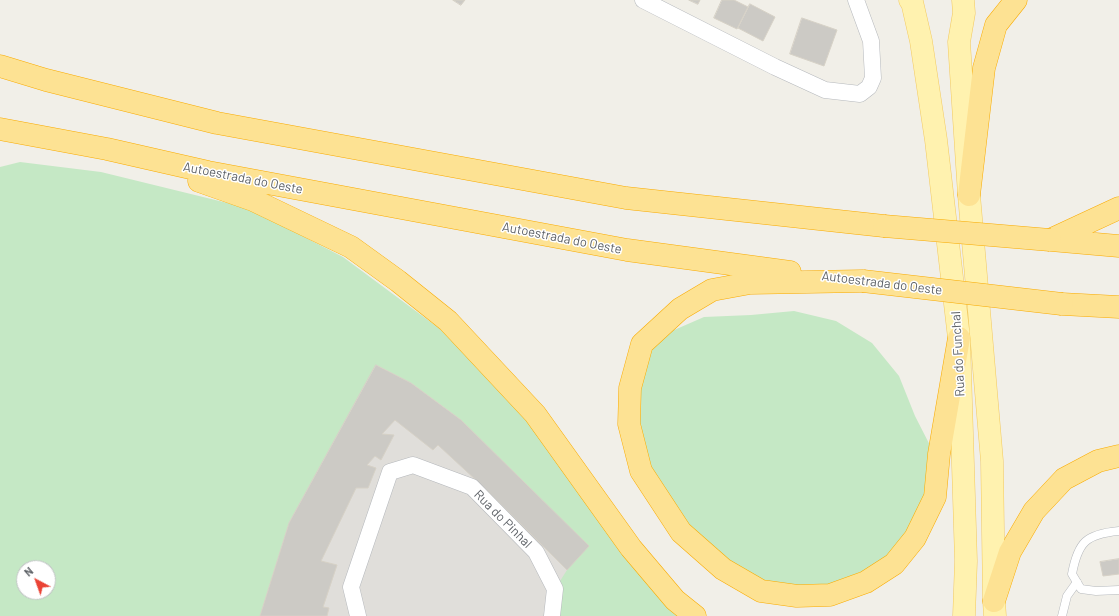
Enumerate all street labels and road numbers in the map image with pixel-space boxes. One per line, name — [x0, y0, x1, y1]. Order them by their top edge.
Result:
street label: Autoestrada do Oeste — [182, 159, 304, 197]
street label: Autoestrada do Oeste — [501, 219, 623, 257]
street label: Autoestrada do Oeste — [821, 268, 943, 298]
street label: Rua do Funchal — [948, 311, 968, 397]
street label: Rua do Pinhal — [471, 487, 535, 551]

